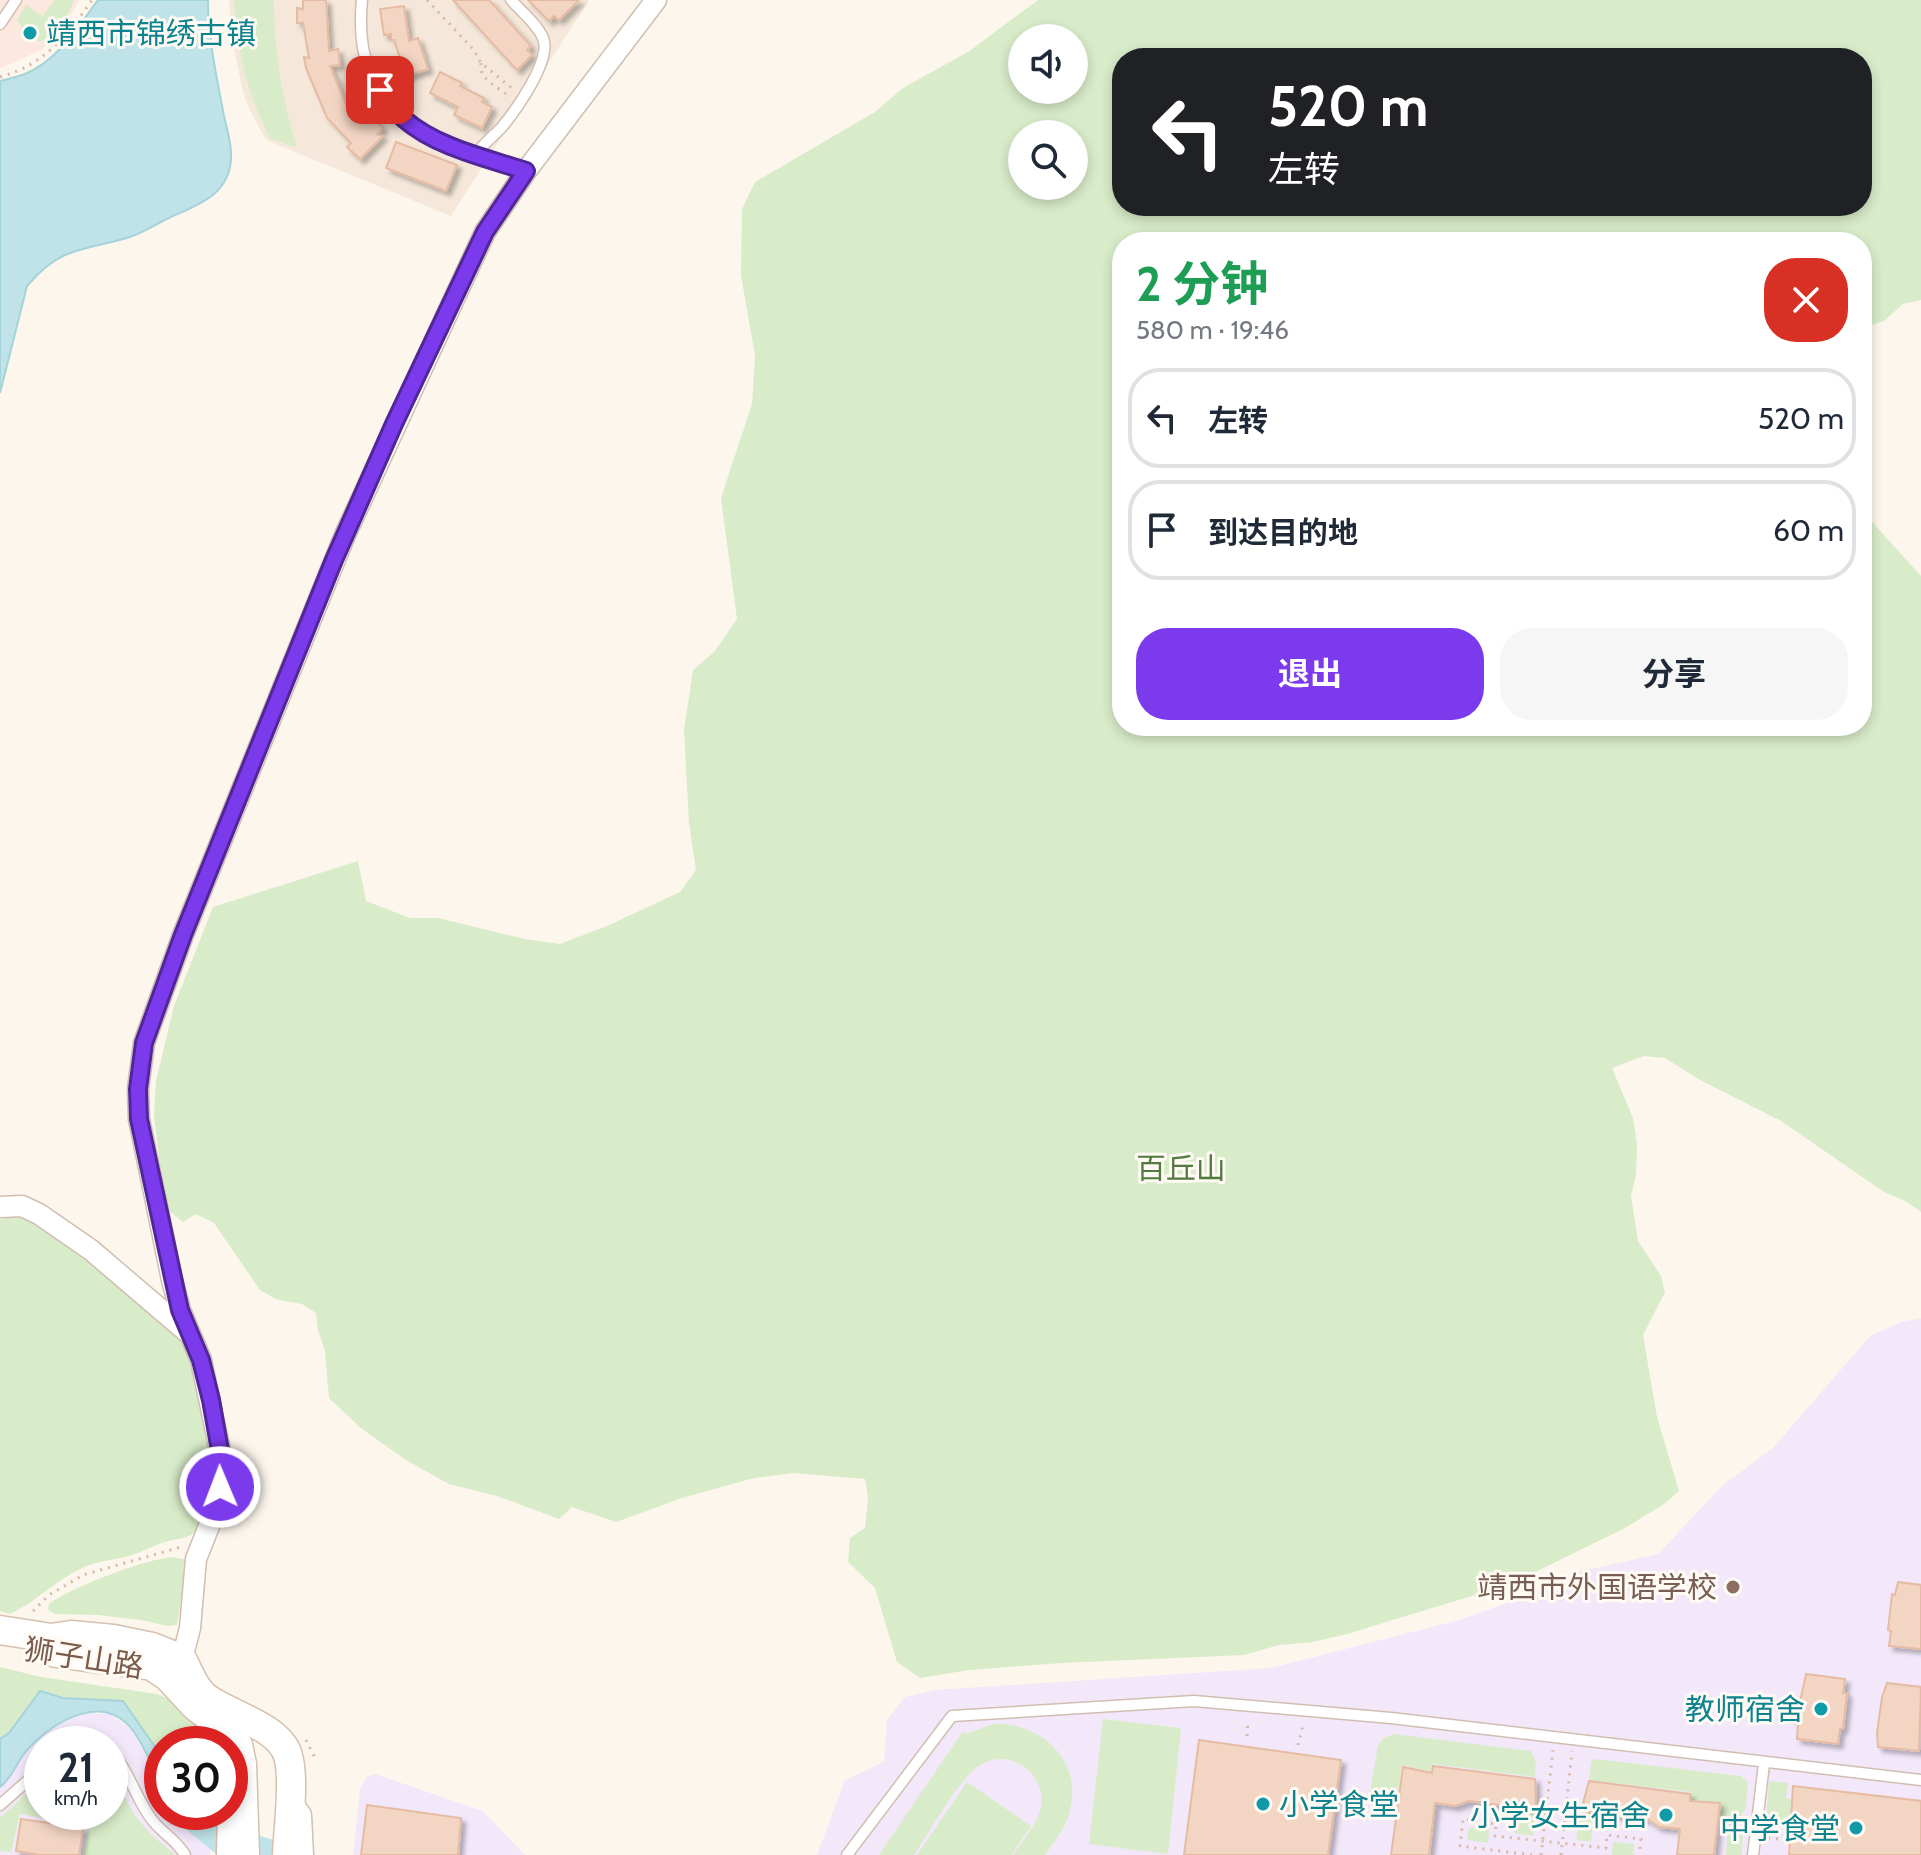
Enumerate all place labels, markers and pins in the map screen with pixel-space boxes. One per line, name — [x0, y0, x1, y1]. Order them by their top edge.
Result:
place label: 靖西市锦绣古镇 — [46, 15, 256, 52]
marker: 靖西市锦绣古镇 — [21, 24, 39, 42]
pin — [346, 56, 414, 124]
place label: 靖西市外国语学校 — [1477, 1569, 1717, 1606]
marker: 靖西市外国语学校 — [1724, 1578, 1742, 1596]
place label: 教师宿舍 — [1685, 1691, 1805, 1728]
marker: 教师宿舍 — [1812, 1700, 1830, 1718]
place label: 小学食堂 — [1279, 1786, 1399, 1823]
marker: 小学食堂 — [1254, 1795, 1272, 1813]
place label: 小学女生宿舍 — [1470, 1797, 1650, 1834]
marker: 小学女生宿舍 — [1657, 1806, 1675, 1824]
place label: 中学食堂 — [1720, 1810, 1840, 1847]
marker: 中学食堂 — [1847, 1819, 1865, 1837]

